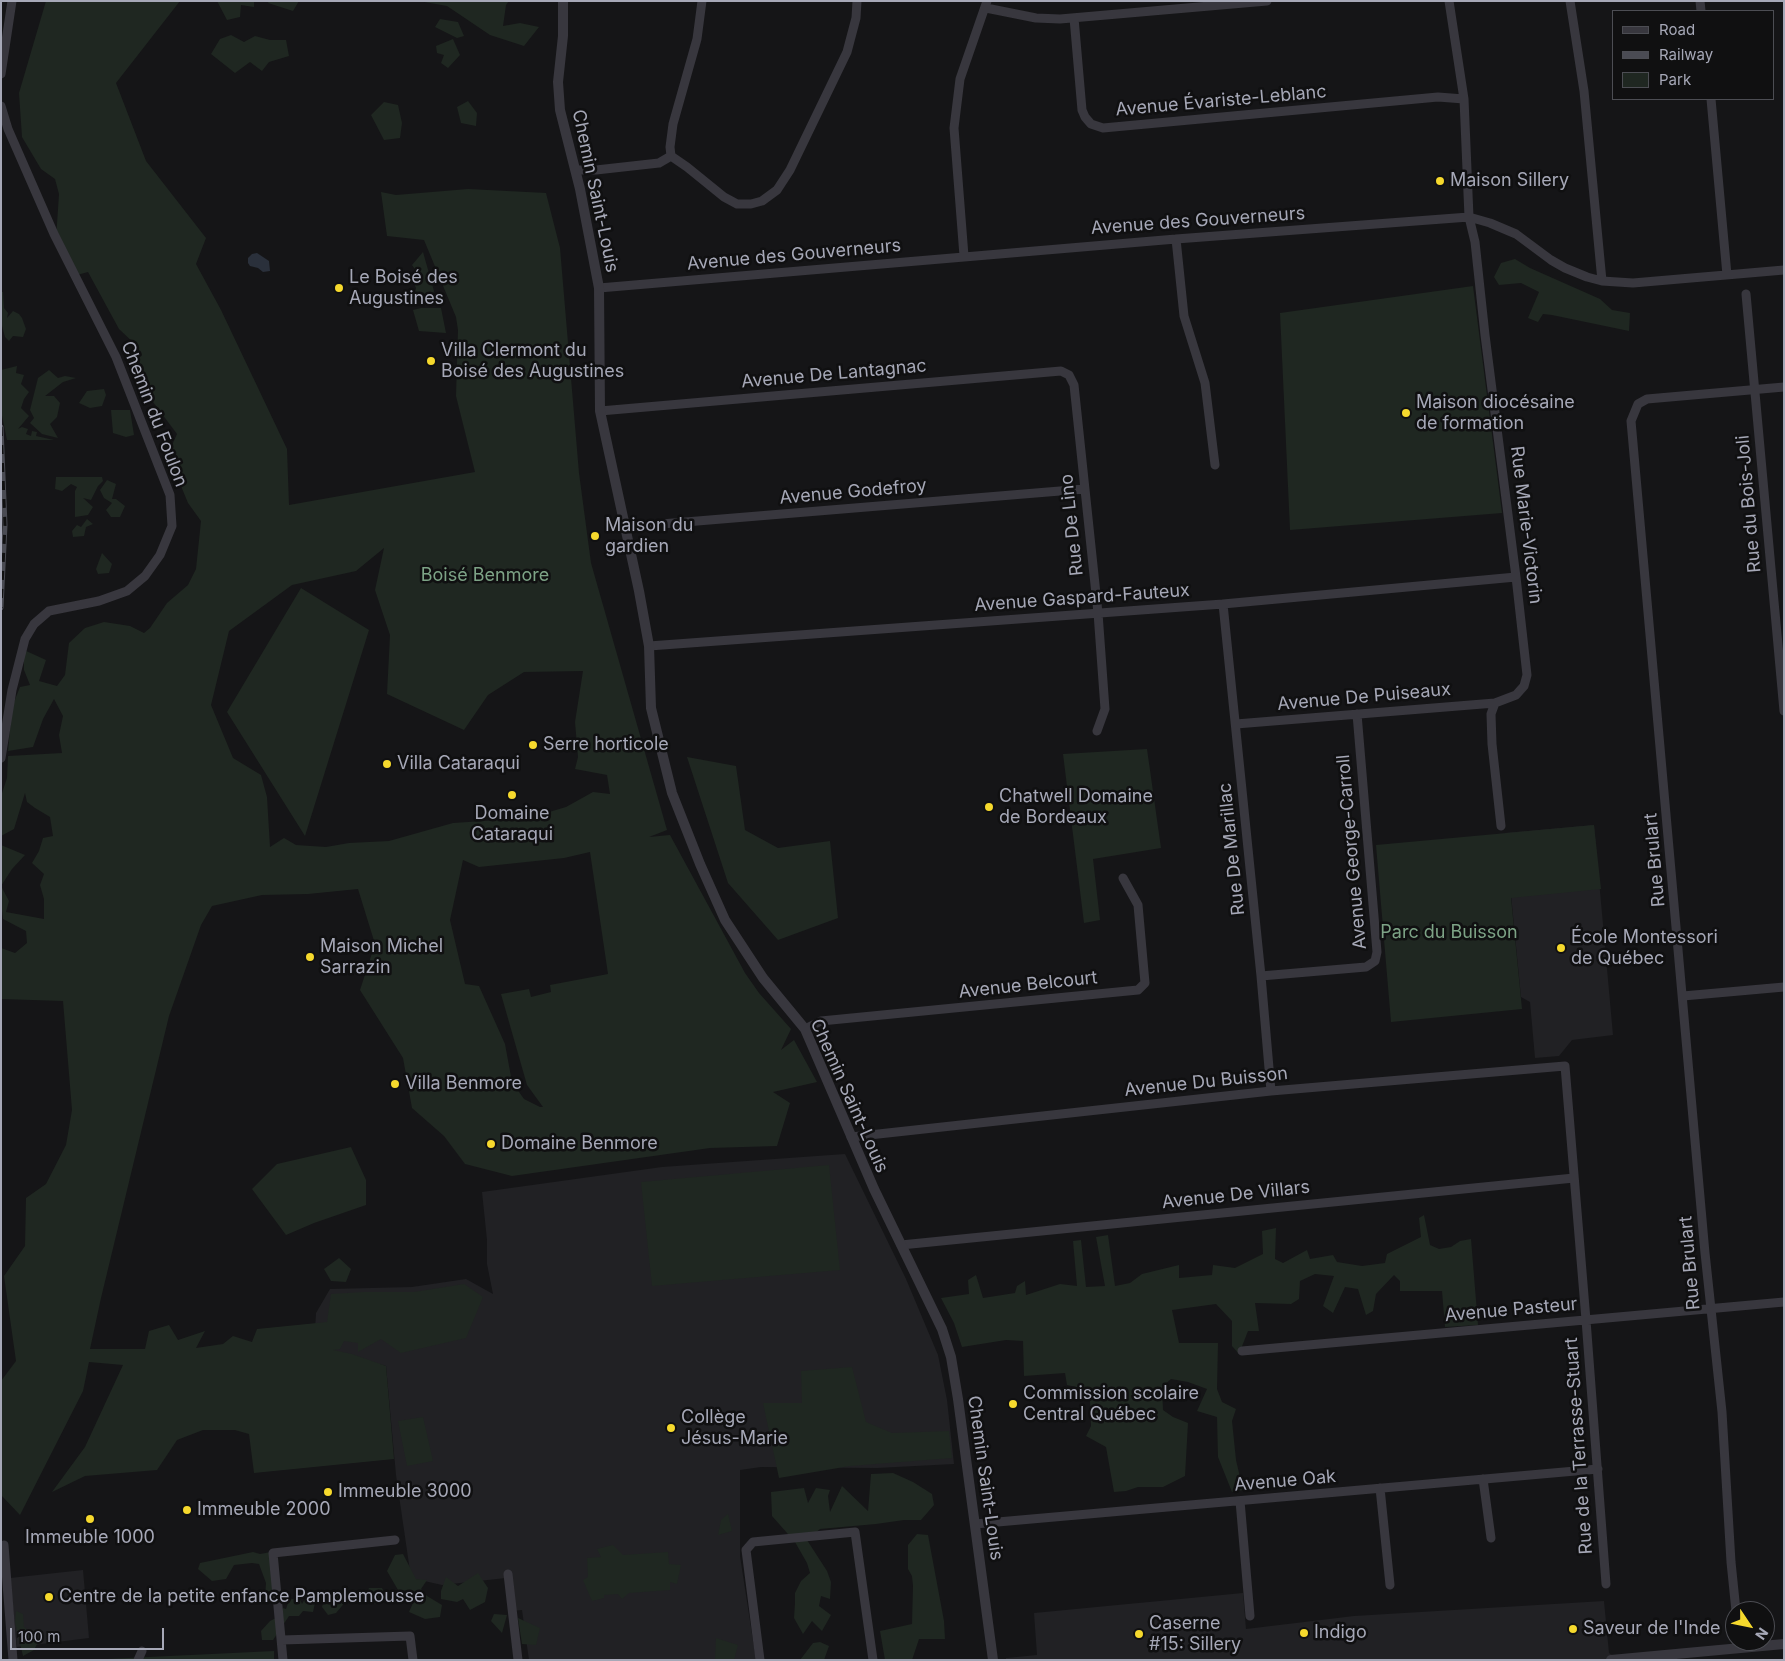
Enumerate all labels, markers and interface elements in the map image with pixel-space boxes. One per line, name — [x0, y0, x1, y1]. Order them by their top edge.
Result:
legend — [1612, 10, 1775, 100]
text: Road — [1659, 20, 1695, 39]
text: Railway — [1659, 45, 1713, 64]
text: Park — [1659, 70, 1691, 89]
street label: Avenue Évariste-Leblanc — [1115, 81, 1327, 121]
street label: Chemin Saint-Louis — [567, 108, 623, 274]
place label: Maison Sillery — [1450, 170, 1569, 192]
marker: Maison Sillery — [1434, 175, 1446, 187]
street label: Avenue des Gouverneurs — [1090, 203, 1306, 239]
street label: Avenue des Gouverneurs — [686, 235, 902, 275]
place label: Le Boisé des Augustines — [349, 267, 458, 310]
marker: Le Boisé des Augustines — [333, 282, 345, 294]
street label: Chemin du Foulon — [116, 338, 192, 490]
place label: Villa Clermont du Boisé des Augustines — [441, 340, 624, 382]
marker: Villa Clermont du Boisé des Augustines — [425, 355, 437, 367]
street label: Avenue De Lantagnac — [740, 355, 928, 393]
place label: Maison diocésaine de formation — [1416, 392, 1575, 434]
marker: Maison diocésaine de formation — [1400, 407, 1412, 419]
street label: Rue du Bois-Joli — [1732, 434, 1766, 574]
street label: Rue Marie-Victorin — [1506, 445, 1546, 605]
street label: Rue De Lino — [1056, 473, 1088, 577]
street label: Avenue Godefroy — [778, 475, 928, 509]
place label: Maison du gardien — [605, 515, 693, 558]
marker: Maison du gardien — [589, 530, 601, 542]
park label: Boisé Benmore — [421, 565, 549, 587]
street label: Avenue Gaspard-Fauteux — [973, 580, 1191, 616]
street label: Avenue De Puiseaux — [1276, 679, 1452, 715]
place label: Serre horticole — [543, 734, 669, 756]
marker: Serre horticole — [527, 739, 539, 751]
place label: Villa Cataraqui — [397, 753, 520, 775]
street label: Avenue George-Carroll — [1333, 754, 1371, 950]
marker: Villa Cataraqui — [381, 758, 393, 770]
street label: Rue De Marillac — [1214, 782, 1250, 916]
place label: Chatwell Domaine de Bordeaux — [999, 786, 1153, 829]
marker: Domaine Cataraqui — [506, 789, 518, 801]
marker: Chatwell Domaine de Bordeaux — [983, 801, 995, 813]
place label: Domaine Cataraqui — [471, 803, 553, 846]
street label: Rue Brulart — [1640, 812, 1670, 908]
park label: Parc du Buisson — [1380, 922, 1518, 944]
place label: École Montessori de Québec — [1571, 927, 1718, 970]
place label: Maison Michel Sarrazin — [320, 936, 443, 979]
marker: École Montessori de Québec — [1555, 942, 1567, 954]
marker: Maison Michel Sarrazin — [304, 951, 316, 963]
street label: Avenue Belcourt — [957, 967, 1099, 1003]
street label: Chemin Saint-Louis — [805, 1016, 893, 1176]
street label: Avenue Du Buisson — [1123, 1063, 1289, 1101]
place label: Villa Benmore — [405, 1073, 522, 1095]
marker: Villa Benmore — [389, 1078, 401, 1090]
place label: Domaine Benmore — [501, 1133, 658, 1155]
marker: Domaine Benmore — [485, 1138, 497, 1150]
street label: Avenue De Villars — [1161, 1176, 1311, 1214]
street label: Rue Brulart — [1675, 1215, 1705, 1311]
street label: Avenue Pasteur — [1444, 1293, 1578, 1327]
street label: Rue de la Terrasse-Stuart — [1561, 1337, 1597, 1555]
place label: Commission scolaire Central Québec — [1023, 1383, 1199, 1426]
street label: Chemin Saint-Louis — [963, 1394, 1007, 1562]
marker: Commission scolaire Central Québec — [1007, 1398, 1019, 1410]
place label: Collège Jésus-Marie — [681, 1407, 788, 1450]
marker: Collège Jésus-Marie — [665, 1422, 677, 1434]
street label: Avenue Oak — [1233, 1466, 1337, 1496]
place label: Immeuble 3000 — [338, 1481, 472, 1503]
marker: Immeuble 3000 — [322, 1486, 334, 1498]
place label: Immeuble 2000 — [197, 1499, 330, 1521]
marker: Immeuble 2000 — [181, 1504, 193, 1516]
marker: Immeuble 1000 — [84, 1513, 96, 1525]
place label: Immeuble 1000 — [25, 1527, 155, 1549]
place label: Centre de la petite enfance Pamplemousse — [59, 1586, 424, 1608]
marker: Centre de la petite enfance Pamplemousse — [43, 1591, 55, 1603]
north arrow — [1725, 1601, 1775, 1651]
place label: Caserne #15: Sillery — [1149, 1613, 1241, 1656]
scale bar — [12, 1618, 166, 1650]
place label: Saveur de l'Inde — [1583, 1618, 1720, 1640]
place label: Indigo — [1314, 1622, 1367, 1644]
marker: Saveur de l'Inde — [1567, 1623, 1579, 1635]
text: N — [1752, 1625, 1772, 1643]
text: 100 m — [18, 1627, 60, 1646]
marker: Indigo — [1298, 1627, 1310, 1639]
marker: Caserne #15: Sillery — [1133, 1628, 1145, 1640]

